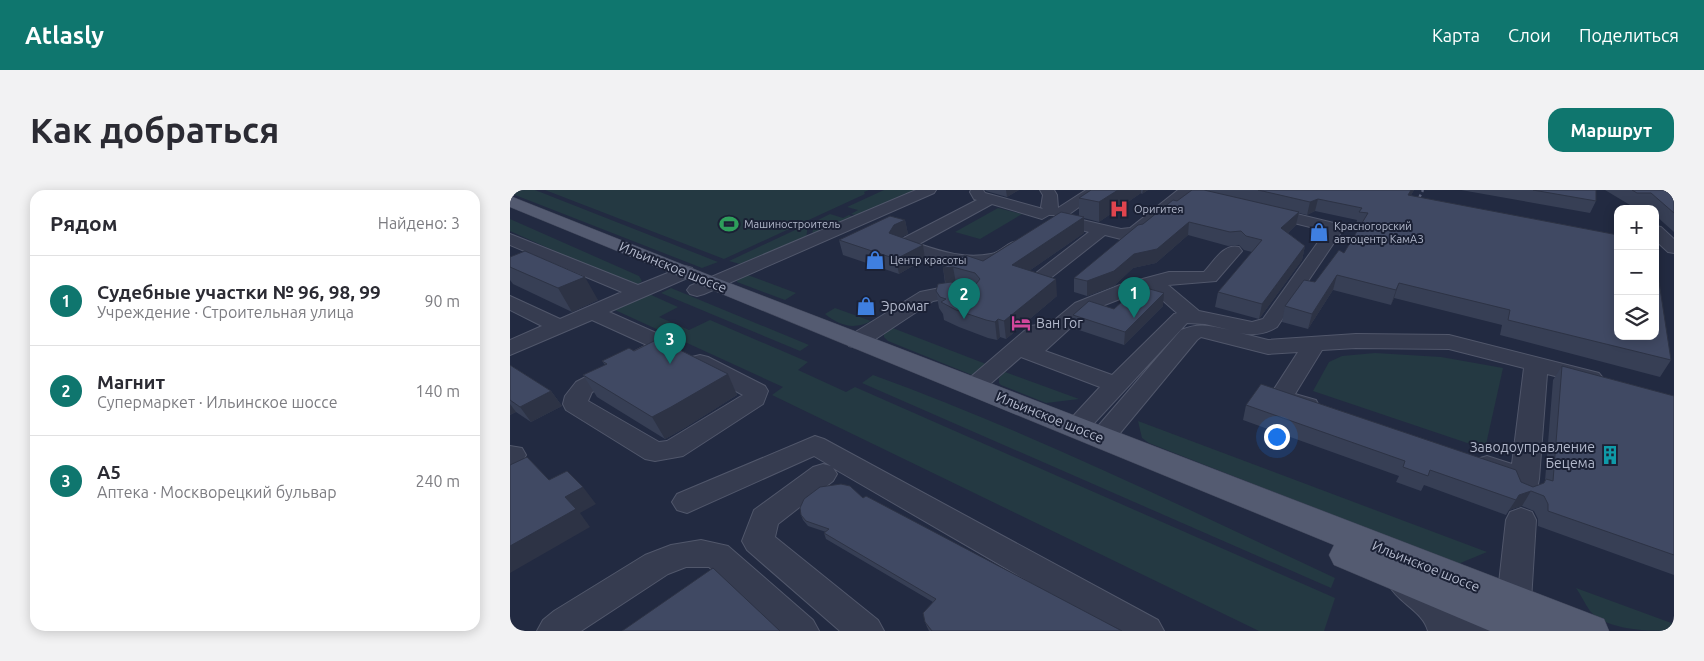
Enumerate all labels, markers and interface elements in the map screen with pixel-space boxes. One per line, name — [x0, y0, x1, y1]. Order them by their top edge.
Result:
text: Atlasly — [25, 22, 104, 49]
text: Карта — [1432, 25, 1480, 45]
text: Слои — [1508, 25, 1551, 45]
text: Поделиться — [1579, 25, 1679, 45]
button: Маршрут — [1548, 108, 1674, 152]
text: Как добраться — [30, 110, 279, 150]
hospital icon: Оригитея — [1108, 198, 1130, 220]
place label: Оригитея — [1134, 203, 1183, 215]
map controls — [1614, 205, 1659, 340]
button: + — [1614, 205, 1659, 250]
text: Рядом — [50, 211, 118, 235]
sports icon: Машиностроитель — [718, 213, 740, 235]
text: Найдено: 3 — [378, 214, 460, 232]
place label: Машиностроитель — [744, 218, 840, 230]
place label: Красногорский автоцентр КамАЗ — [1334, 220, 1424, 245]
shop icon: Красногорский автоцентр КамАЗ — [1308, 221, 1330, 243]
street label: Ильинское шоссе — [617, 238, 729, 296]
shop icon: Центр красоты — [864, 249, 886, 271]
button: − — [1614, 250, 1659, 295]
place label: Центр красоты — [890, 254, 966, 266]
pin: 1 — [1118, 277, 1150, 318]
pin: 2 — [948, 278, 980, 319]
text: Судебные участки № 96, 98, 99 — [97, 281, 381, 303]
text: 1 — [61, 292, 71, 310]
text: 90 m — [424, 292, 460, 310]
shop icon: Эромаг — [855, 295, 877, 317]
button: layers — [1614, 295, 1659, 340]
place label: Эромаг — [881, 298, 929, 314]
text: Учреждение · Строительная улица — [97, 303, 354, 321]
hotel icon: Ван Гог — [1010, 312, 1032, 334]
place label: Ван Гог — [1036, 315, 1083, 331]
pin: 3 — [654, 323, 686, 364]
text: Магнит — [97, 371, 165, 393]
text: 2 — [61, 382, 71, 400]
text: 140 m — [415, 382, 460, 400]
street label: Ильинское шоссе — [994, 388, 1106, 446]
text: Супермаркет · Ильинское шоссе — [97, 393, 337, 411]
your location — [1264, 424, 1290, 450]
place label: Заводоуправление Бецема — [1470, 439, 1595, 471]
building icon: Заводоуправление Бецема — [1599, 444, 1621, 466]
text: А5 — [97, 461, 121, 483]
text: 3 — [61, 472, 71, 490]
text: 240 m — [415, 472, 460, 490]
text: Аптека · Москворецкий бульвар — [97, 483, 337, 501]
street label: Ильинское шоссе — [1370, 537, 1482, 595]

